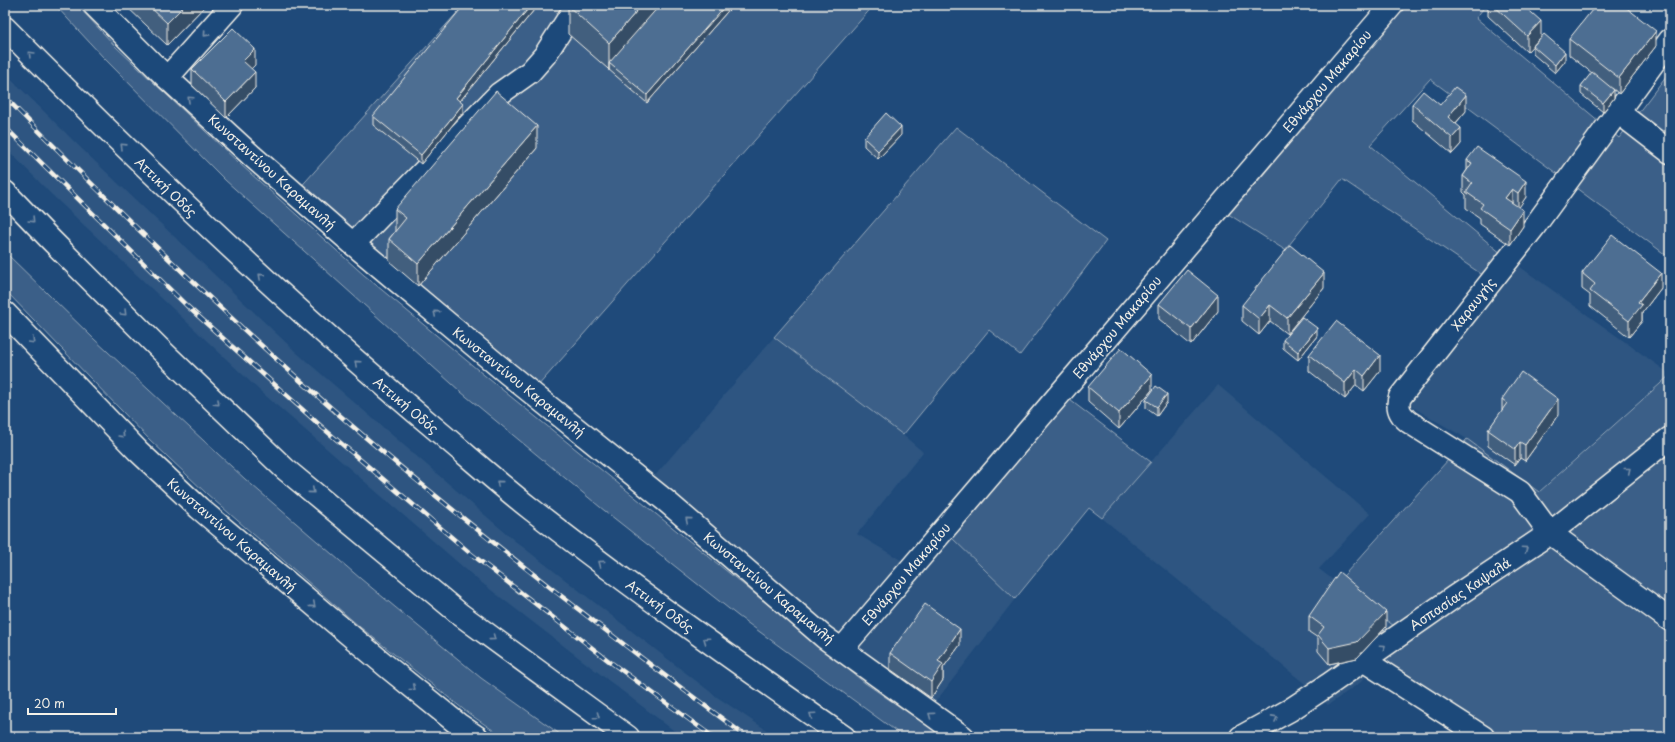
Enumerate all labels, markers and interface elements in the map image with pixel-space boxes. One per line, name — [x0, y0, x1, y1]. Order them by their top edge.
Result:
street label: Εθνάρχου Μακαρίου — [1278, 25, 1375, 136]
one-way arrow — [204, 29, 211, 37]
one-way arrow — [28, 51, 36, 59]
one-way arrow — [187, 96, 195, 104]
street label: Κωνσταντίνου Καραμανλή — [205, 109, 340, 234]
one-way arrow — [120, 143, 128, 151]
street label: Αττική Οδός — [131, 152, 202, 221]
one-way arrow — [27, 215, 35, 223]
street label: Εθνάρχου Μακαρίου — [1068, 271, 1165, 382]
one-way arrow — [258, 273, 265, 280]
street label: Χαραυγής — [1446, 273, 1499, 334]
one-way arrow — [119, 308, 126, 315]
one-way arrow — [433, 311, 440, 318]
street label: Κωνσταντίνου Καραμανλή — [449, 322, 590, 441]
one-way arrow — [27, 336, 35, 344]
one-way arrow — [354, 360, 362, 368]
street label: Αττική Οδός — [370, 372, 443, 438]
one-way arrow — [212, 398, 220, 406]
one-way arrow — [117, 430, 125, 438]
one-way arrow — [1624, 468, 1631, 475]
street label: Κωνσταντίνου Καραμανλή — [164, 473, 301, 596]
one-way arrow — [496, 480, 504, 487]
one-way arrow — [308, 487, 315, 494]
one-way arrow — [685, 517, 693, 524]
street label: Εθνάρχου Μακαρίου — [857, 518, 954, 629]
street label: Κωνσταντίνου Καραμανλή — [700, 527, 839, 648]
one-way arrow — [1521, 547, 1528, 554]
street label: Ασπασίας Καψαλά — [1405, 552, 1515, 635]
one-way arrow — [599, 560, 606, 567]
street label: Αττική Οδός — [623, 575, 698, 637]
one-way arrow — [308, 601, 316, 608]
one-way arrow — [488, 634, 495, 641]
one-way arrow — [703, 637, 710, 645]
one-way arrow — [1379, 645, 1386, 652]
one-way arrow — [409, 683, 416, 690]
scale bar — [28, 690, 116, 716]
text: 20 m — [34, 694, 65, 712]
one-way arrow — [593, 711, 600, 718]
one-way arrow — [809, 712, 816, 720]
one-way arrow — [928, 712, 935, 720]
one-way arrow — [1271, 715, 1278, 723]

